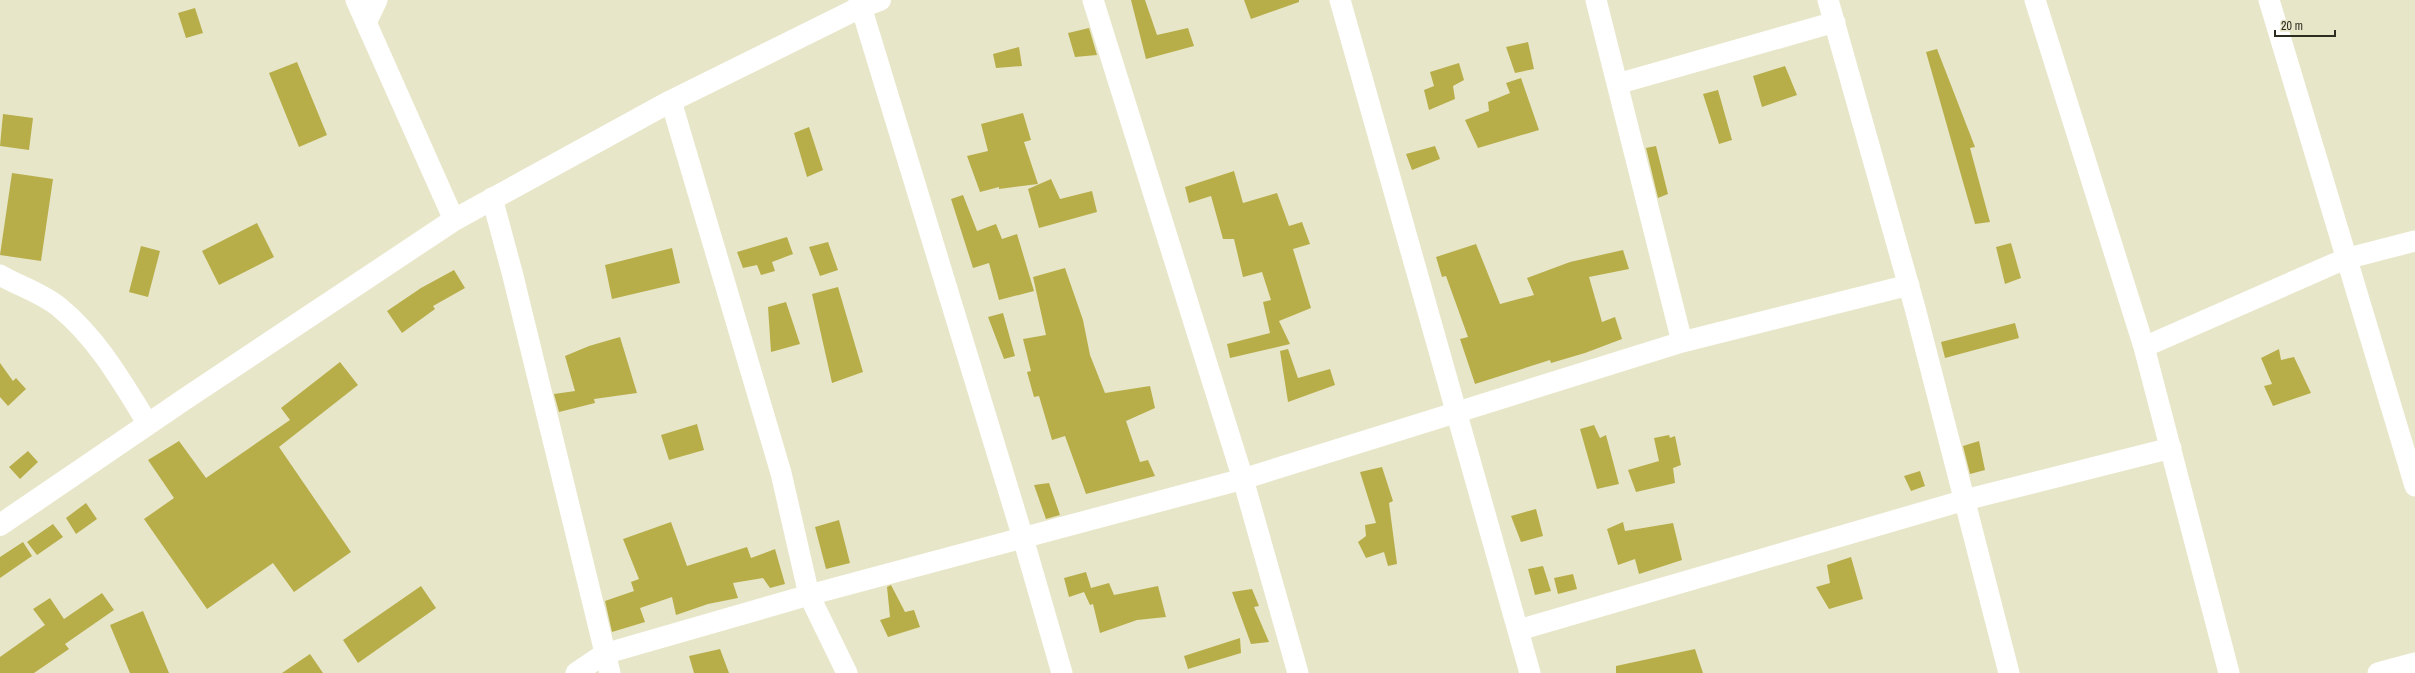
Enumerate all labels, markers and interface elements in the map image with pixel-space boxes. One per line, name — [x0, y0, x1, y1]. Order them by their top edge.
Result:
scale bar — [2275, 12, 2335, 38]
text: 20 m — [2281, 18, 2303, 34]

